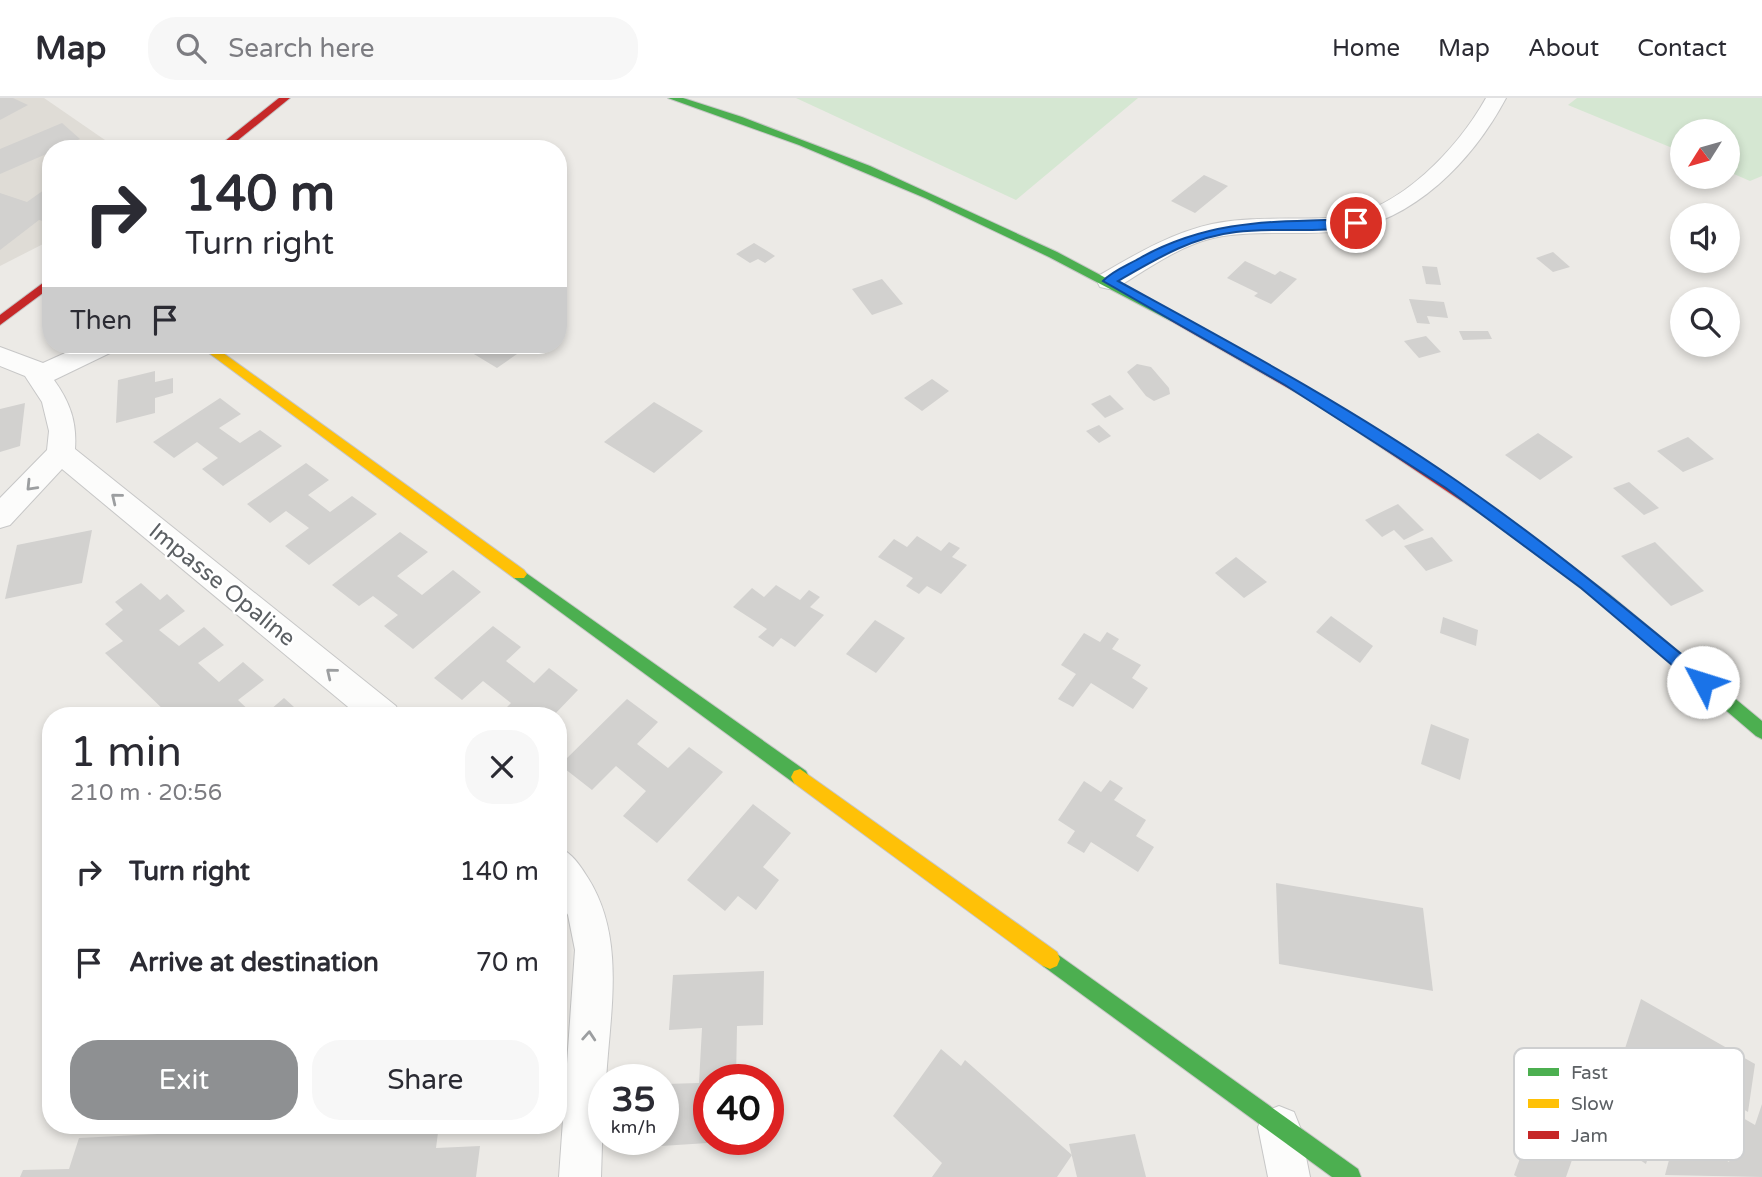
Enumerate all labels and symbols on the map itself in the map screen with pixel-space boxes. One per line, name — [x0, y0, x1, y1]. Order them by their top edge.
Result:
north arrow — [1670, 119, 1740, 189]
pin — [1326, 193, 1386, 253]
one-way arrow — [27, 478, 40, 491]
one-way arrow — [112, 494, 124, 507]
street label: Impasse Opaline — [143, 517, 301, 653]
position arrow — [1666, 645, 1740, 719]
one-way arrow — [326, 668, 338, 681]
one-way arrow — [581, 1030, 596, 1041]
legend — [1514, 1048, 1744, 1160]
text: Fast — [1571, 1062, 1608, 1084]
speed limit sign: 40 — [693, 1064, 784, 1155]
text: Slow — [1571, 1093, 1614, 1115]
text: Jam — [1571, 1125, 1608, 1147]

